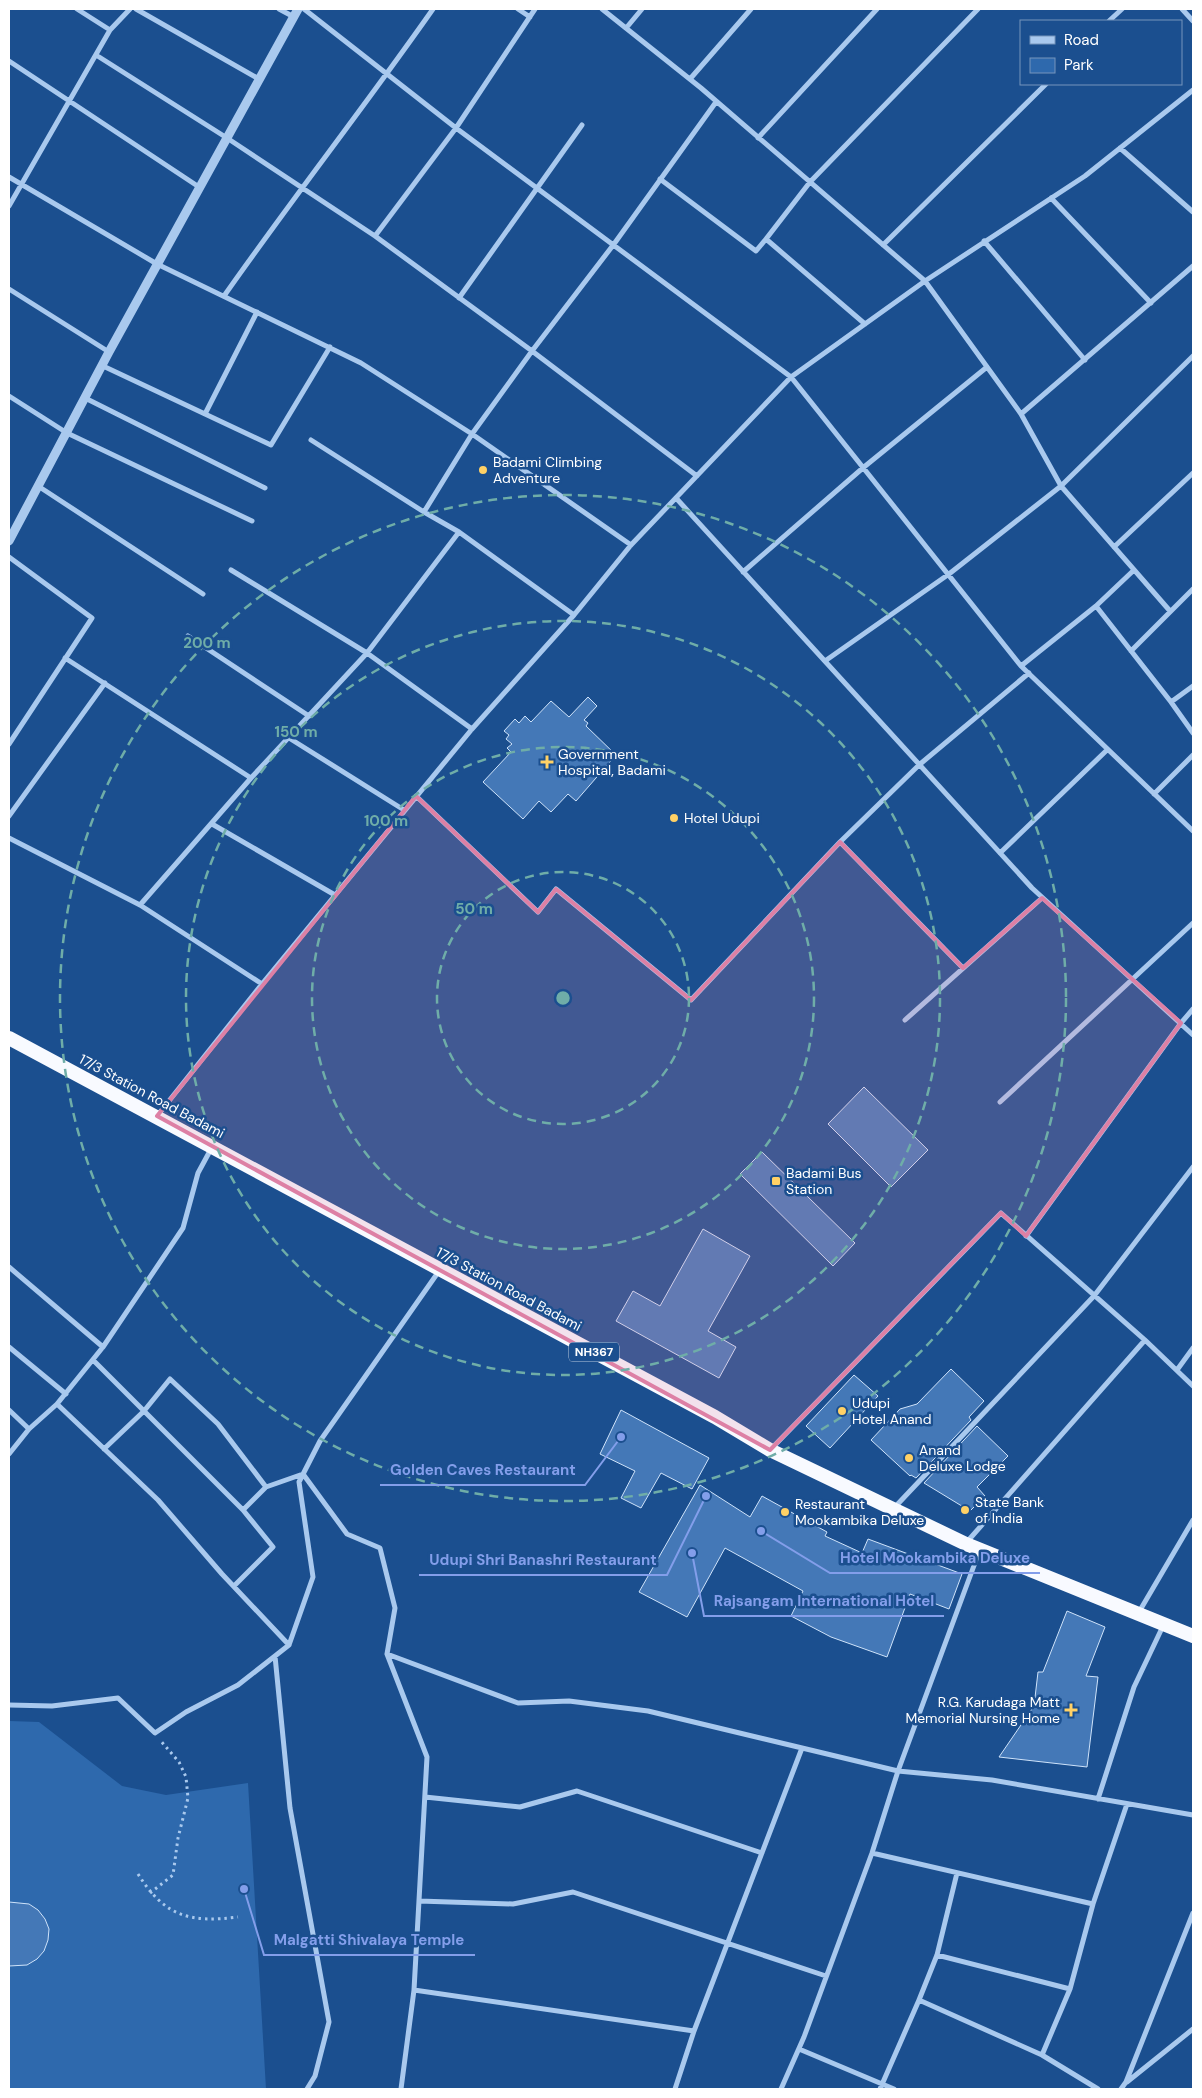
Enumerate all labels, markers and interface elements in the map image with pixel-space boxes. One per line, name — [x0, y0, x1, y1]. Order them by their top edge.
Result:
legend — [1020, 20, 1182, 85]
text: Road — [1064, 30, 1099, 50]
text: Park — [1064, 55, 1094, 75]
place label: Badami Climbing Adventure — [493, 453, 602, 487]
marker: Badami Climbing Adventure — [477, 464, 489, 476]
text: 200 m — [183, 633, 231, 653]
text: 150 m — [275, 722, 318, 742]
place label: Government Hospital, Badami — [558, 745, 666, 779]
marker: Government Hospital, Badami — [540, 755, 554, 769]
place label: Hotel Udupi — [684, 809, 760, 827]
text: 100 m — [364, 811, 408, 831]
marker: Hotel Udupi — [668, 812, 680, 824]
text: 50 m — [455, 899, 493, 919]
centre of rings — [554, 989, 572, 1007]
street label: 17/3 Station Road Badami — [76, 1050, 228, 1142]
place label: Badami Bus Station — [786, 1164, 862, 1198]
marker: Badami Bus Station — [770, 1175, 782, 1187]
street label: 17/3 Station Road Badami — [433, 1243, 585, 1335]
road number: NH367 — [569, 1342, 619, 1361]
place label: Udupi Hotel Anand — [852, 1394, 931, 1428]
marker: Udupi Hotel Anand — [836, 1405, 848, 1417]
place label: Anand Deluxe Lodge — [919, 1441, 1006, 1475]
marker: Anand Deluxe Lodge — [903, 1452, 915, 1464]
callout: Golden Caves Restaurant — [380, 1455, 585, 1485]
text: Golden Caves Restaurant — [390, 1460, 576, 1480]
place label: State Bank of India — [975, 1493, 1044, 1527]
place label: Restaurant Mookambika Deluxe — [795, 1495, 924, 1529]
marker: State Bank of India — [959, 1504, 971, 1516]
marker: Restaurant Mookambika Deluxe — [779, 1506, 791, 1518]
callout: Hotel Mookambika Deluxe — [830, 1543, 1040, 1573]
callout: Udupi Shri Banashri Restaurant — [419, 1545, 667, 1575]
text: Hotel Mookambika Deluxe — [840, 1548, 1030, 1568]
text: Udupi Shri Banashri Restaurant — [429, 1550, 657, 1570]
callout: Rajsangam International Hotel — [704, 1586, 944, 1616]
text: Rajsangam International Hotel — [714, 1591, 934, 1611]
place label: R.G. Karudaga Matt Memorial Nursing Home — [905, 1693, 1060, 1727]
marker: R.G. Karudaga Matt Memorial Nursing Home — [1064, 1703, 1078, 1717]
callout: Malgatti Shivalaya Temple — [264, 1925, 475, 1955]
text: Malgatti Shivalaya Temple — [274, 1930, 464, 1950]

